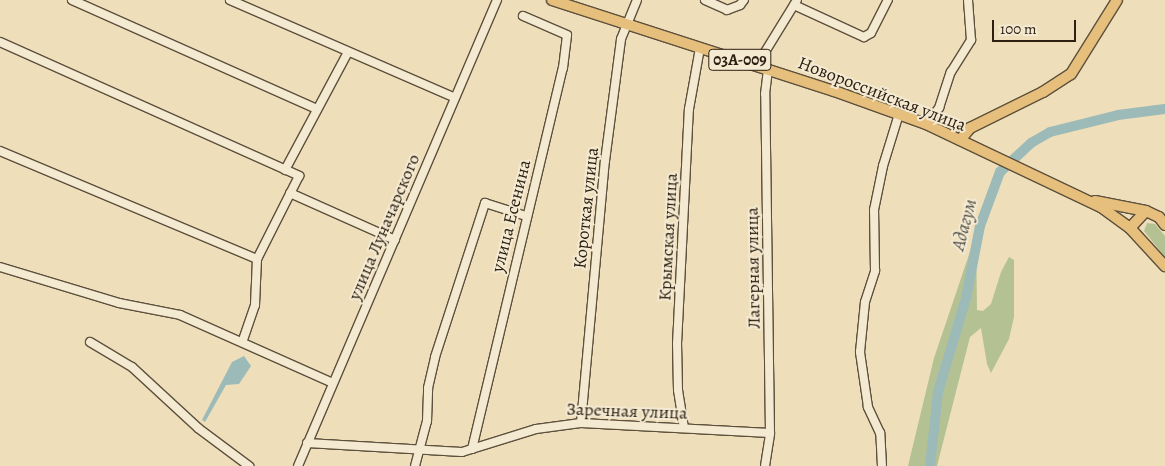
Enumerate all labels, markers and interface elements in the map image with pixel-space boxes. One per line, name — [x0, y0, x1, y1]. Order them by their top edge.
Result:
scale bar — [995, 10, 1079, 42]
text: 100 m — [1000, 19, 1037, 39]
road number: 03А-009 — [708, 46, 772, 74]
street label: Новороссийская улица — [795, 52, 969, 136]
street label: Короткая улица — [569, 146, 603, 270]
street label: улица Луначарского — [343, 151, 425, 303]
street label: улица Есенина — [487, 157, 535, 275]
street label: Крымская улица — [654, 173, 682, 301]
water label: Адагум — [947, 197, 983, 253]
street label: Лагерная улица — [741, 207, 765, 329]
street label: Заречная улица — [566, 398, 688, 424]

